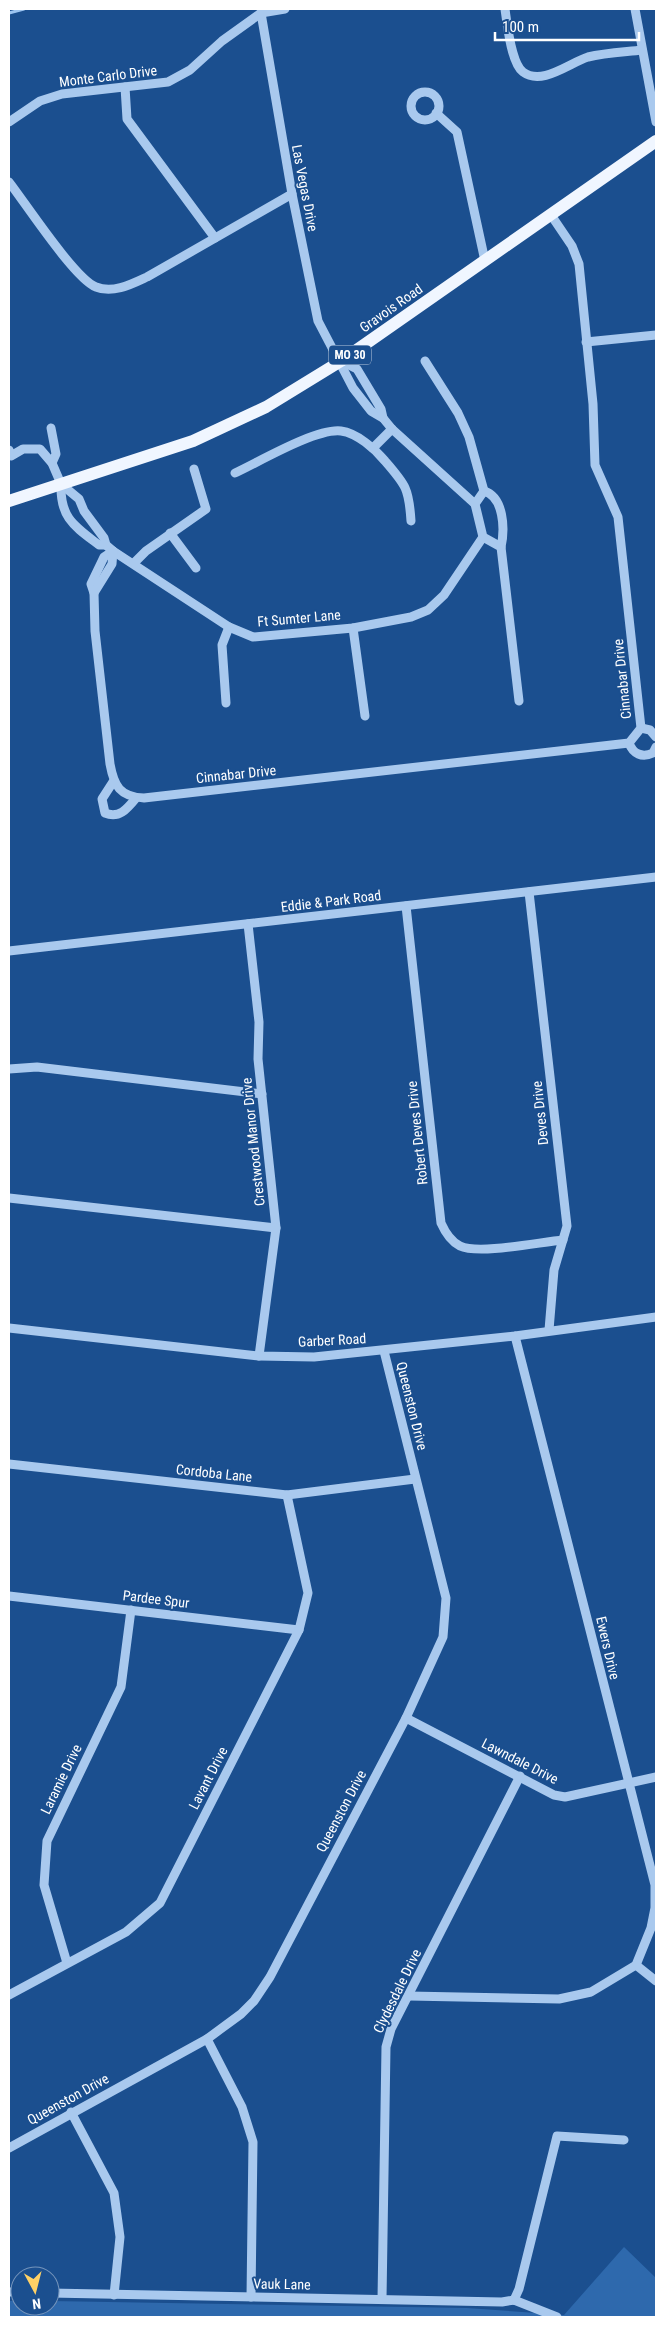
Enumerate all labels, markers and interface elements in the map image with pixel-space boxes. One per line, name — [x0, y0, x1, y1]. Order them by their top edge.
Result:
scale bar — [495, 10, 639, 42]
text: 100 m — [502, 18, 539, 36]
street label: Monte Carlo Drive — [58, 62, 158, 90]
street label: Las Vegas Drive — [289, 143, 321, 233]
street label: Gravois Road — [357, 281, 425, 335]
road number: MO 30 — [329, 346, 371, 364]
street label: Ft Sumter Lane — [257, 606, 342, 630]
street label: Cinnabar Drive — [610, 638, 634, 720]
street label: Cinnabar Drive — [195, 762, 277, 786]
street label: Eddie & Park Road — [280, 887, 382, 915]
street label: Crestwood Manor Drive — [238, 1077, 268, 1207]
street label: Robert Deves Drive — [404, 1080, 430, 1186]
street label: Deves Drive — [529, 1080, 551, 1146]
street label: Garber Road — [297, 1330, 367, 1350]
street label: Queenston Drive — [393, 1360, 431, 1452]
street label: Cordoba Lane — [175, 1461, 253, 1485]
street label: Pardee Spur — [122, 1587, 190, 1611]
street label: Ewers Drive — [593, 1615, 623, 1682]
street label: Lawndale Drive — [479, 1735, 561, 1787]
street label: Laramie Drive — [37, 1741, 85, 1816]
street label: Lavant Drive — [185, 1744, 231, 1812]
street label: Queenston Drive — [313, 1767, 369, 1855]
street label: Clydesdale Drive — [370, 1946, 424, 2036]
street label: Queenston Drive — [25, 2070, 112, 2128]
north arrow — [10, 2266, 60, 2316]
street label: Vauk Lane — [253, 2276, 311, 2293]
text: N — [31, 2295, 42, 2312]

